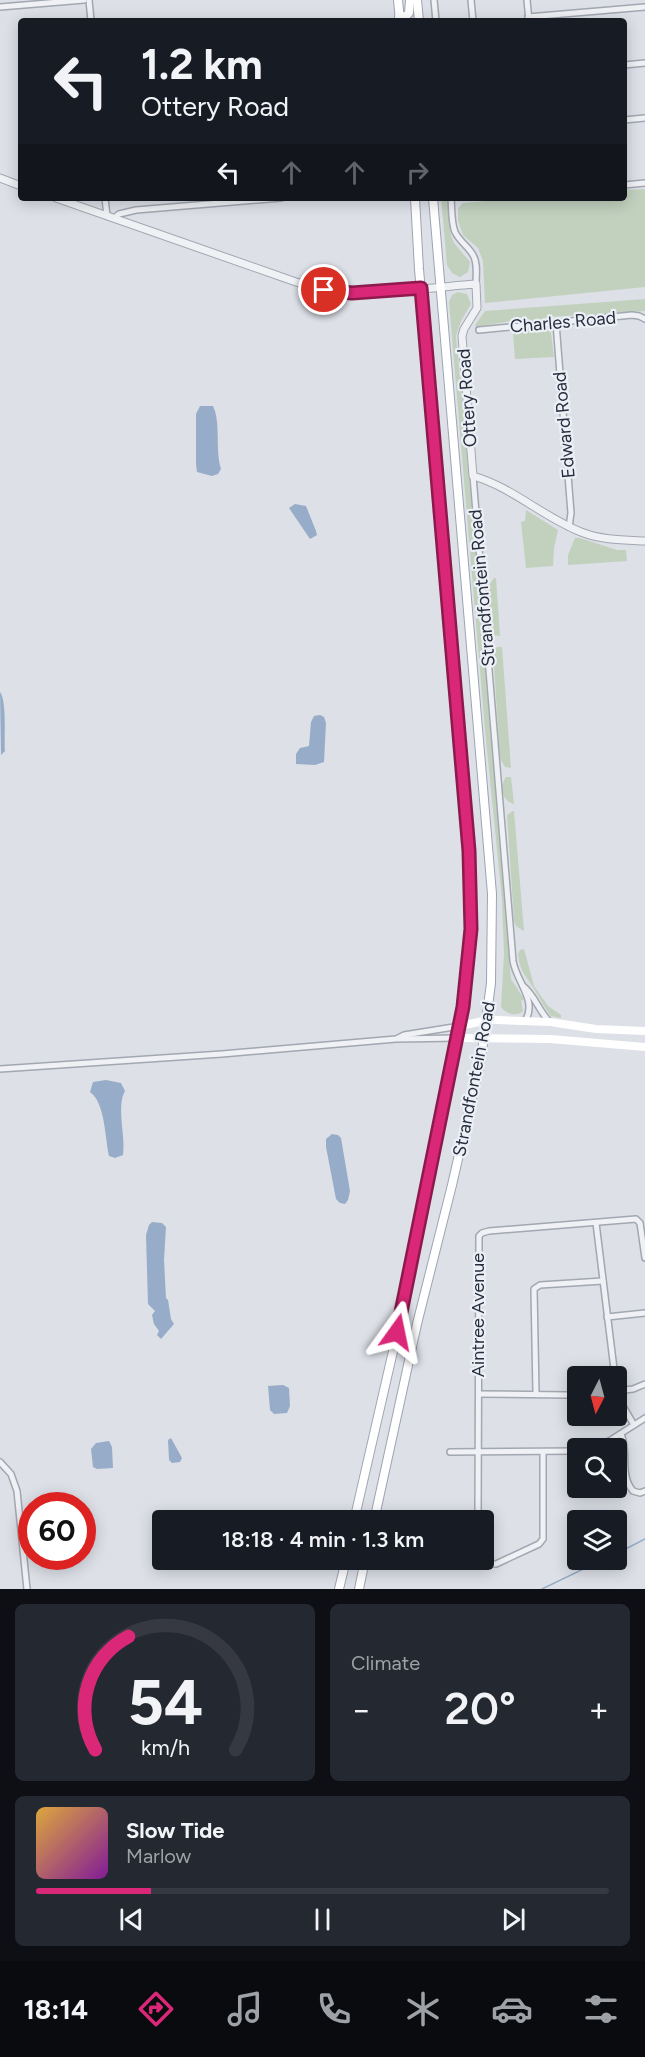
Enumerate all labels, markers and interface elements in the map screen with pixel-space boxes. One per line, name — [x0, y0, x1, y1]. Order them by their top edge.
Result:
text: 1.2 km — [141, 39, 263, 90]
icon: left — [42, 42, 120, 120]
text: Ottery Road — [141, 90, 289, 123]
icon: left — [212, 156, 245, 189]
icon: ahead — [275, 156, 308, 189]
icon: ahead — [338, 156, 371, 189]
icon: right — [401, 156, 434, 189]
pin — [298, 264, 349, 315]
icon: arrive — [307, 273, 340, 306]
street label: Charles Road — [509, 306, 617, 338]
street label: Ottery Road — [453, 348, 481, 448]
street label: Edward Road — [548, 371, 580, 479]
street label: Strandfontein Road — [464, 509, 500, 667]
street label: Strandfontein Road — [448, 1000, 500, 1158]
street label: Aintree Avenue — [467, 1253, 489, 1377]
position arrow — [365, 1300, 429, 1364]
north arrow — [567, 1366, 627, 1426]
map controls — [567, 1366, 627, 1570]
button: search — [567, 1438, 627, 1498]
speed limit sign: 60 — [18, 1492, 96, 1570]
button: layers — [567, 1510, 627, 1570]
text: 18:18 · 4 min · 1.3 km — [222, 1526, 424, 1553]
text: Climate — [351, 1651, 420, 1675]
text: 54 — [127, 1665, 203, 1740]
text: 20° — [444, 1681, 516, 1735]
text: − — [351, 1690, 372, 1729]
text: + — [588, 1690, 609, 1729]
text: km/h — [141, 1735, 189, 1760]
text: Slow Tide — [126, 1817, 225, 1844]
text: Marlow — [126, 1844, 191, 1868]
icon: previous — [115, 1903, 148, 1936]
icon: pause — [306, 1903, 339, 1936]
icon: next — [497, 1903, 530, 1936]
icon: directions — [135, 1988, 177, 2030]
icon: music — [224, 1988, 266, 2030]
icon: phone — [313, 1988, 355, 2030]
icon: climate — [402, 1988, 444, 2030]
icon: car — [491, 1988, 533, 2030]
icon: filters — [580, 1988, 622, 2030]
text: 18:14 — [23, 1993, 88, 2026]

